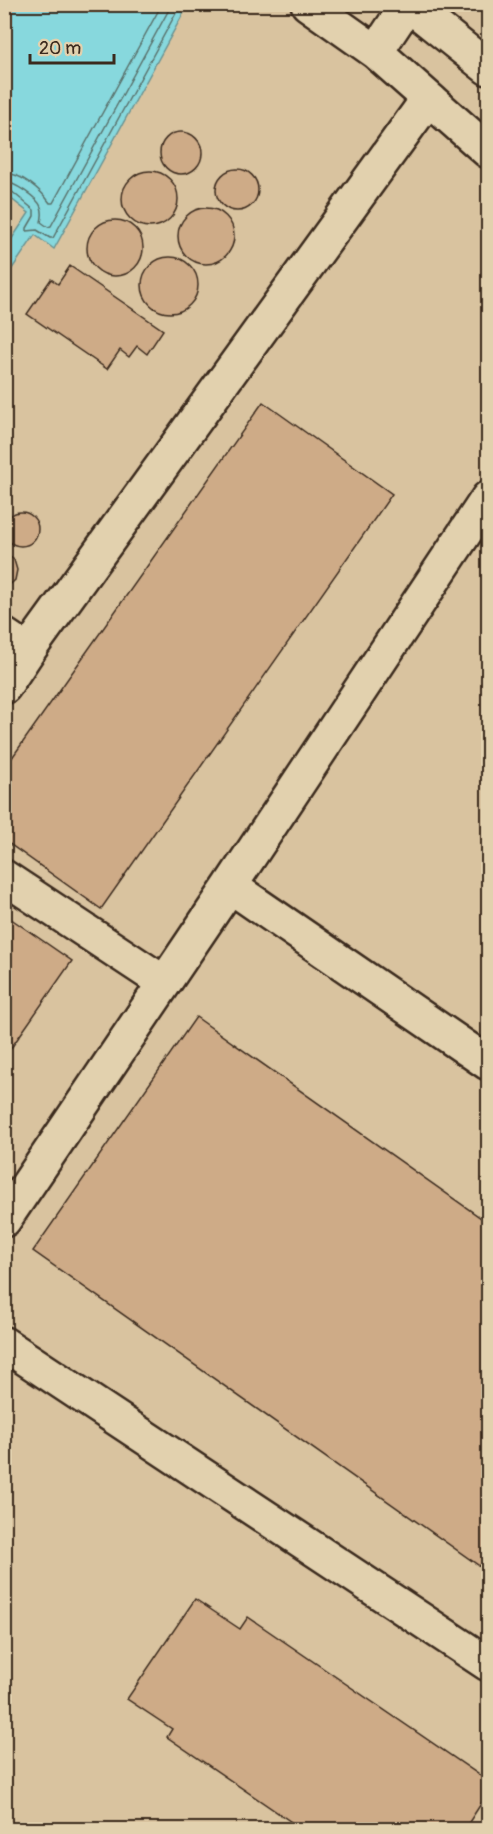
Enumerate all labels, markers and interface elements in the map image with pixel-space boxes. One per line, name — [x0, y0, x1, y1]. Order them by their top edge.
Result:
scale bar — [30, 27, 114, 65]
text: 20 m — [39, 37, 81, 60]

